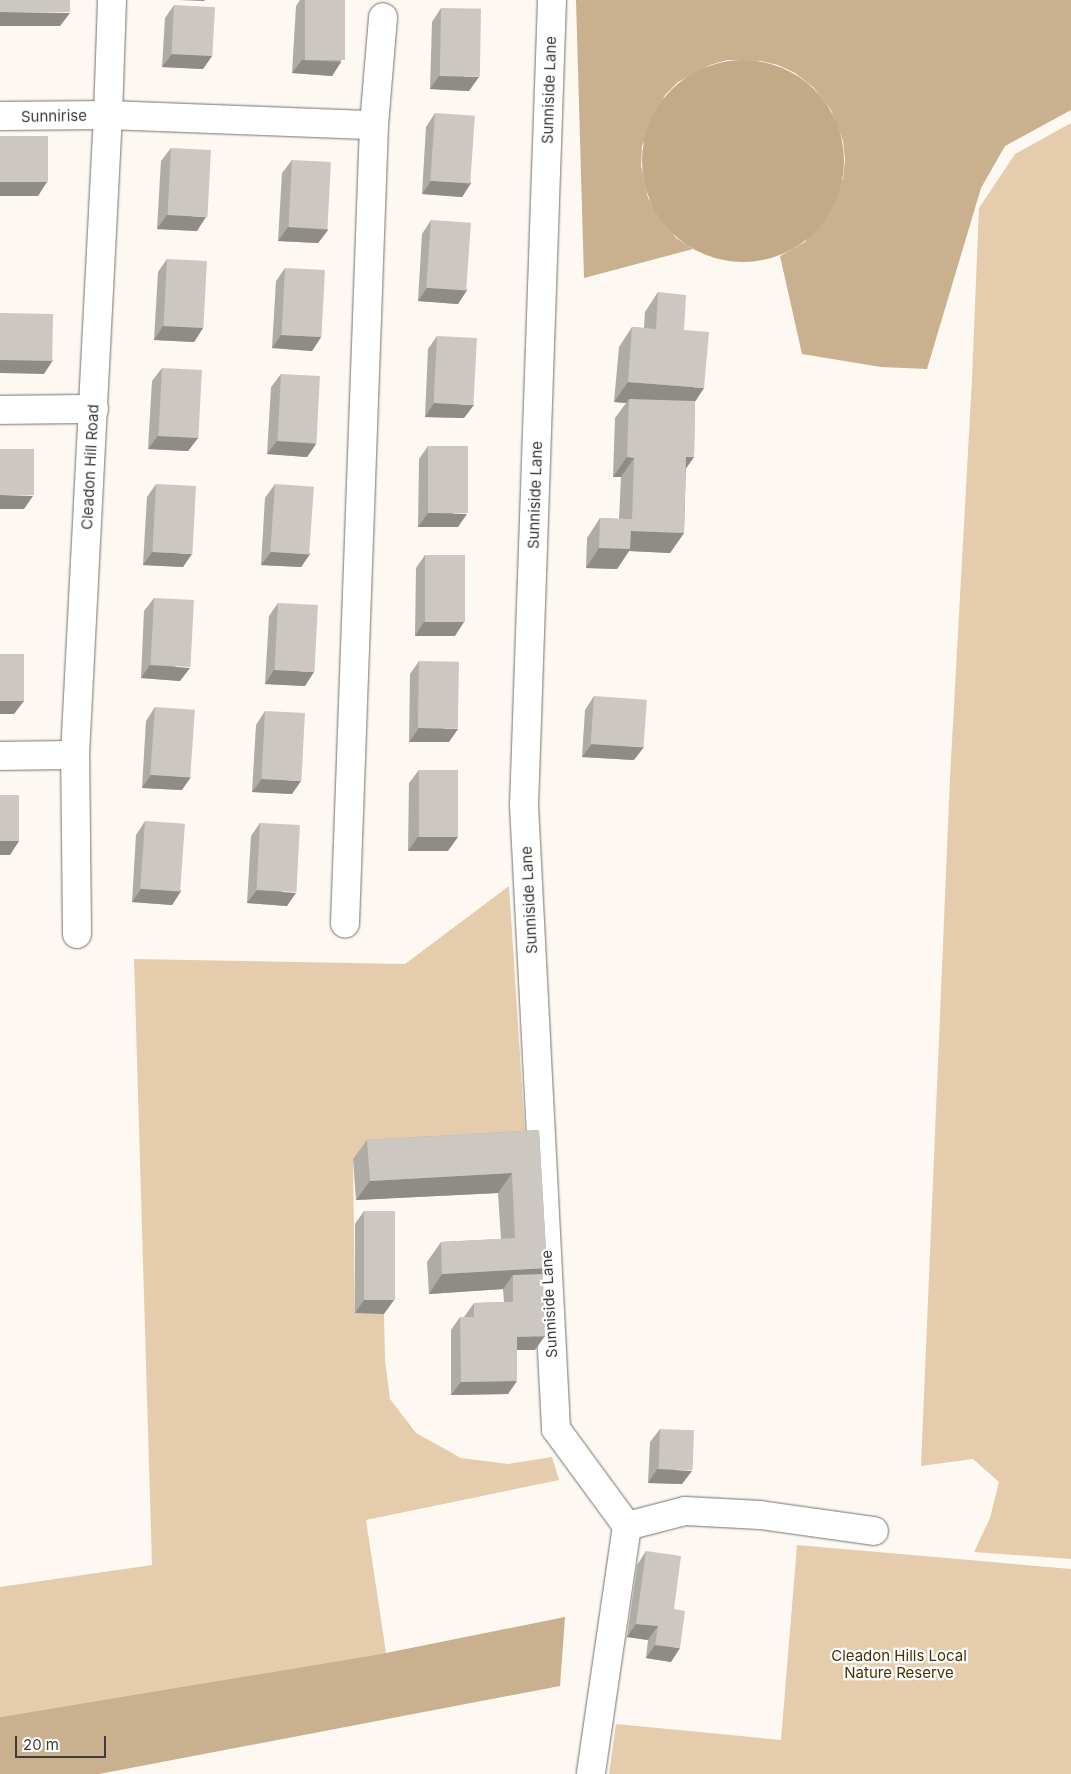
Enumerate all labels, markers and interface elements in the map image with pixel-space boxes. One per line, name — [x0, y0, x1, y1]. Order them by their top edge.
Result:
street label: Sunniside Lane — [538, 36, 560, 144]
street label: Sunnirise — [21, 106, 87, 126]
street label: Cleadon Hill Road — [78, 404, 102, 530]
street label: Sunniside Lane — [524, 441, 546, 549]
street label: Sunniside Lane — [517, 846, 541, 954]
street label: Sunniside Lane — [537, 1250, 561, 1358]
park label: Cleadon Hills Local Nature Reserve — [831, 1646, 967, 1681]
scale bar — [18, 1726, 109, 1758]
text: 20 m — [23, 1735, 59, 1754]

